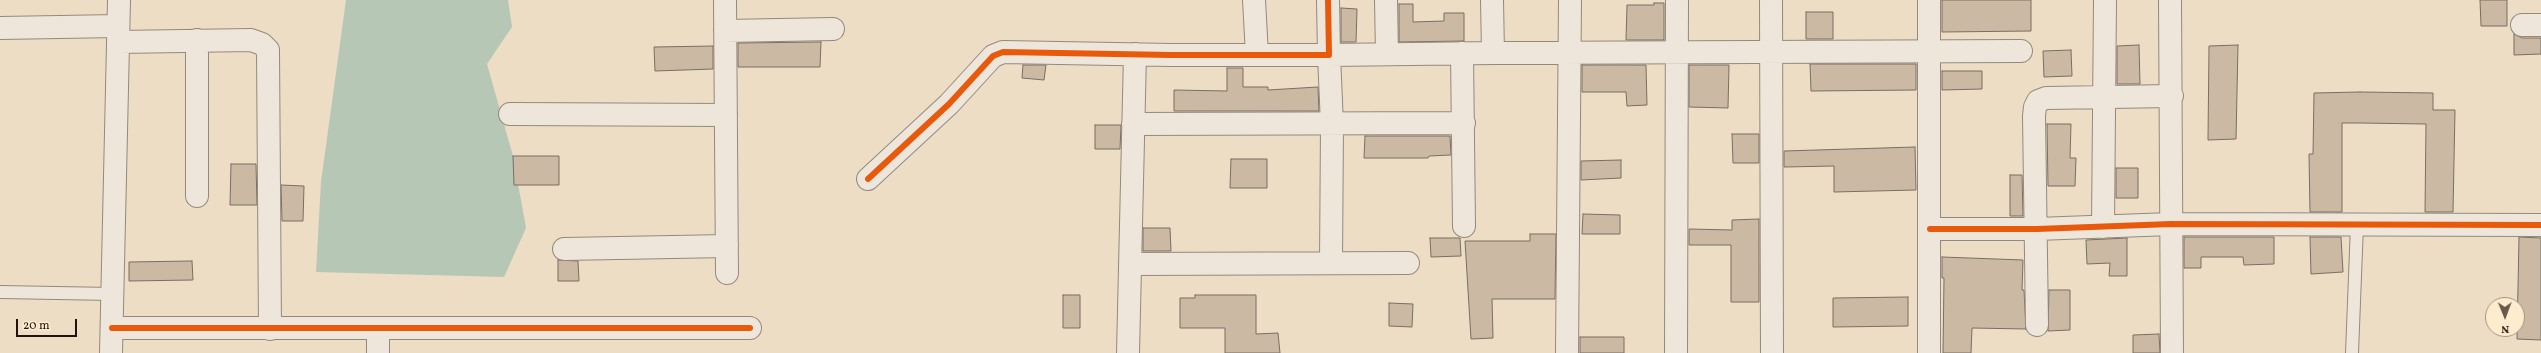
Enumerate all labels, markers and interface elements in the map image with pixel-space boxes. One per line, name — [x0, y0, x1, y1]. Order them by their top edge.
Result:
north arrow — [2485, 297, 2525, 337]
scale bar — [18, 311, 79, 337]
text: 20 m — [23, 318, 50, 334]
text: N — [2501, 321, 2509, 336]

